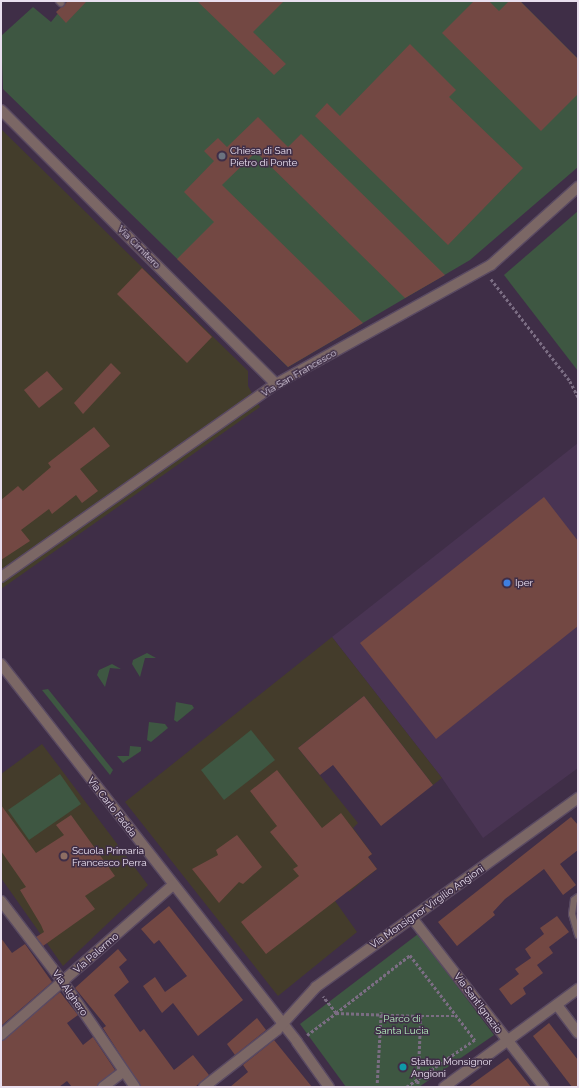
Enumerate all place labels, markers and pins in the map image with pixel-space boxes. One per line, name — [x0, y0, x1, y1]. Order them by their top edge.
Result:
place label: Chiesa di San Pietro di Ponte — [230, 144, 297, 168]
marker: Chiesa di San Pietro di Ponte — [217, 151, 227, 161]
place label: Iper — [515, 577, 533, 589]
marker: Iper — [502, 578, 512, 588]
place label: Scuola Primaria Francesco Perra — [72, 844, 147, 868]
marker: Scuola Primaria Francesco Perra — [59, 851, 69, 861]
place label: Statua Monsignor Angioni — [411, 1055, 492, 1078]
marker: Statua Monsignor Angioni — [398, 1062, 408, 1072]

